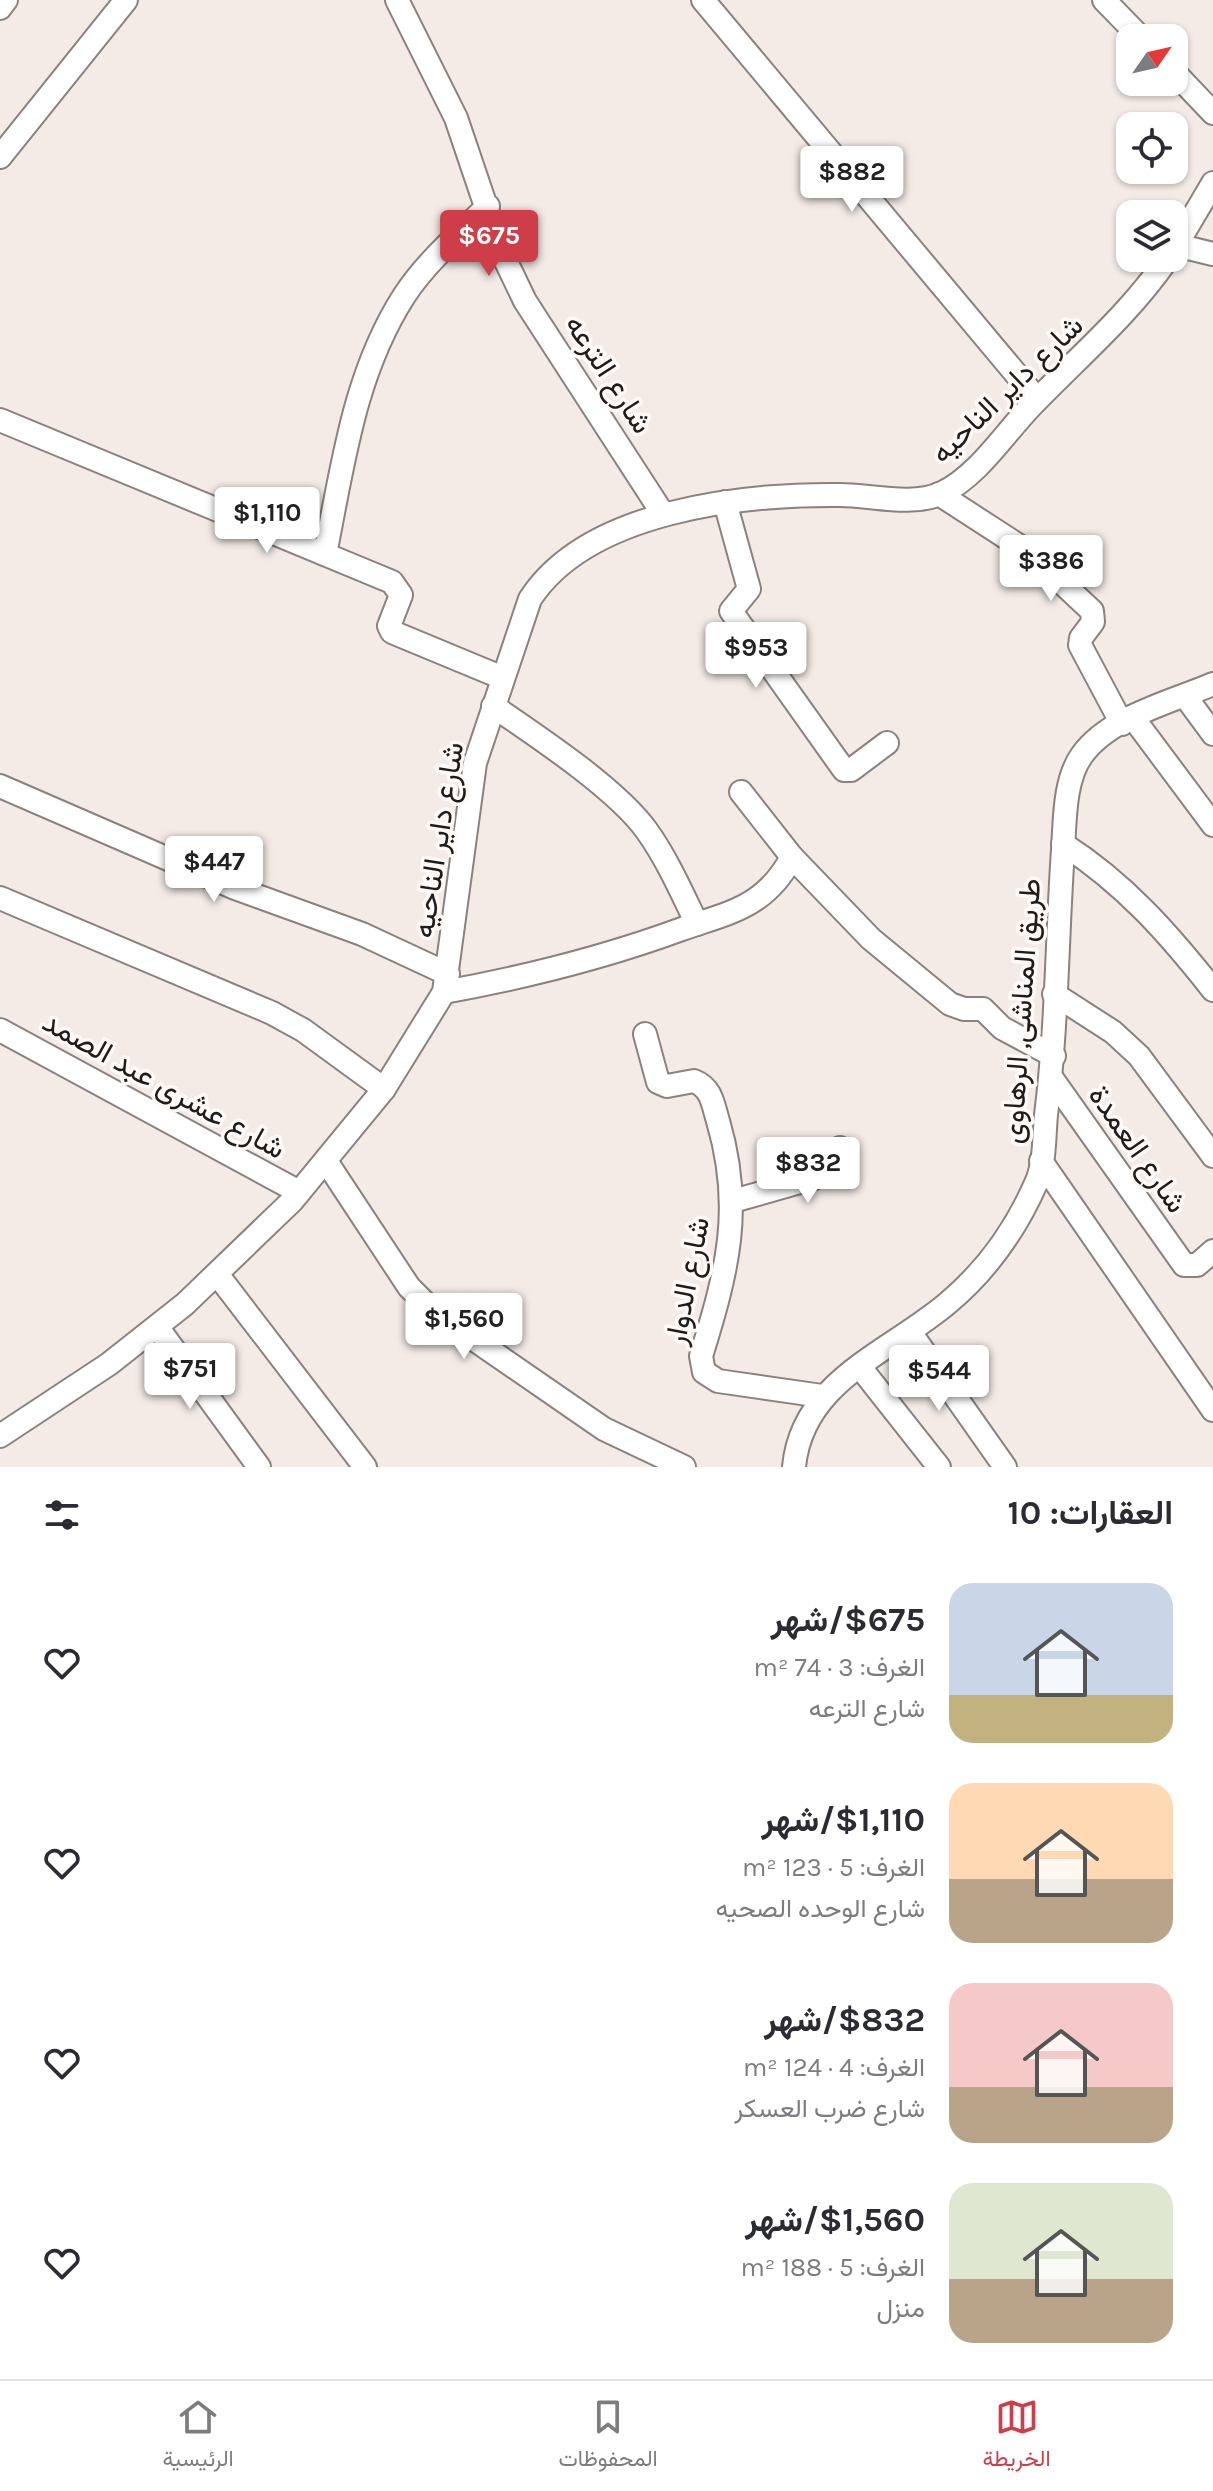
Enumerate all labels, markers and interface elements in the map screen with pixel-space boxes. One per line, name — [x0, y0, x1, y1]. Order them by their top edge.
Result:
north arrow — [1116, 24, 1188, 96]
map controls — [1116, 24, 1188, 272]
button: locate — [1116, 112, 1188, 184]
pin: $882 — [805, 146, 899, 214]
text: $882 — [818, 156, 886, 187]
button: layers — [1116, 200, 1188, 272]
pin: $675 — [442, 210, 536, 278]
text: $675 — [458, 220, 520, 251]
street label: شارع داير الناحيه — [923, 307, 1092, 472]
street label: شارع الترعه — [556, 308, 661, 441]
pin: $1,110 — [202, 487, 332, 555]
text: $1,110 — [233, 497, 301, 528]
pin: $386 — [1004, 535, 1098, 603]
text: $386 — [1018, 545, 1084, 576]
pin: $953 — [709, 622, 803, 690]
text: $953 — [723, 632, 789, 663]
street label: شارع داير الناحيه — [405, 739, 473, 941]
pin: $447 — [167, 836, 261, 904]
text: $447 — [183, 846, 245, 877]
street label: طريق المناشى, الرهاوى — [994, 877, 1048, 1145]
street label: شارع عشرى عبد الصمد — [35, 1003, 292, 1168]
street label: شارع العمدة — [1079, 1078, 1195, 1221]
pin: $832 — [761, 1137, 855, 1205]
text: $832 — [775, 1147, 841, 1178]
street label: شارع الدوار — [657, 1214, 719, 1349]
pin: $1,560 — [399, 1293, 529, 1361]
text: $1,560 — [423, 1303, 505, 1334]
pin: $751 — [143, 1343, 237, 1411]
pin: $544 — [892, 1345, 986, 1413]
text: $751 — [162, 1353, 218, 1384]
text: $544 — [907, 1355, 971, 1386]
icon: filters — [40, 1493, 84, 1537]
text: العقارات: 10 — [1008, 1493, 1173, 1533]
text: $675/شهر — [771, 1600, 925, 1640]
icon: home — [1013, 1615, 1109, 1711]
icon: heart — [40, 1641, 84, 1685]
text: الغرف: 3 · 74 m² — [754, 1652, 925, 1683]
text: شارع الترعه — [809, 1693, 925, 1724]
text: $1,110/شهر — [762, 1800, 925, 1840]
icon: home — [1013, 1815, 1109, 1911]
icon: heart — [40, 1841, 84, 1885]
text: الغرف: 5 · 123 m² — [742, 1852, 925, 1883]
text: شارع الوحده الصحيه — [715, 1893, 925, 1924]
text: $832/شهر — [764, 2000, 925, 2040]
icon: home — [1013, 2015, 1109, 2111]
icon: heart — [40, 2041, 84, 2085]
text: الغرف: 4 · 124 m² — [743, 2052, 925, 2083]
text: شارع ضرب العسكر — [734, 2093, 925, 2124]
text: $1,560/شهر — [745, 2200, 925, 2240]
icon: home — [1013, 2215, 1109, 2311]
icon: heart — [40, 2241, 84, 2285]
text: الغرف: 5 · 188 m² — [740, 2252, 925, 2283]
text: منزل — [876, 2293, 925, 2324]
tab: الرئيسية — [162, 2395, 234, 2478]
tab: المحفوظات — [558, 2395, 658, 2478]
tab: الخريطة — [983, 2395, 1051, 2478]

